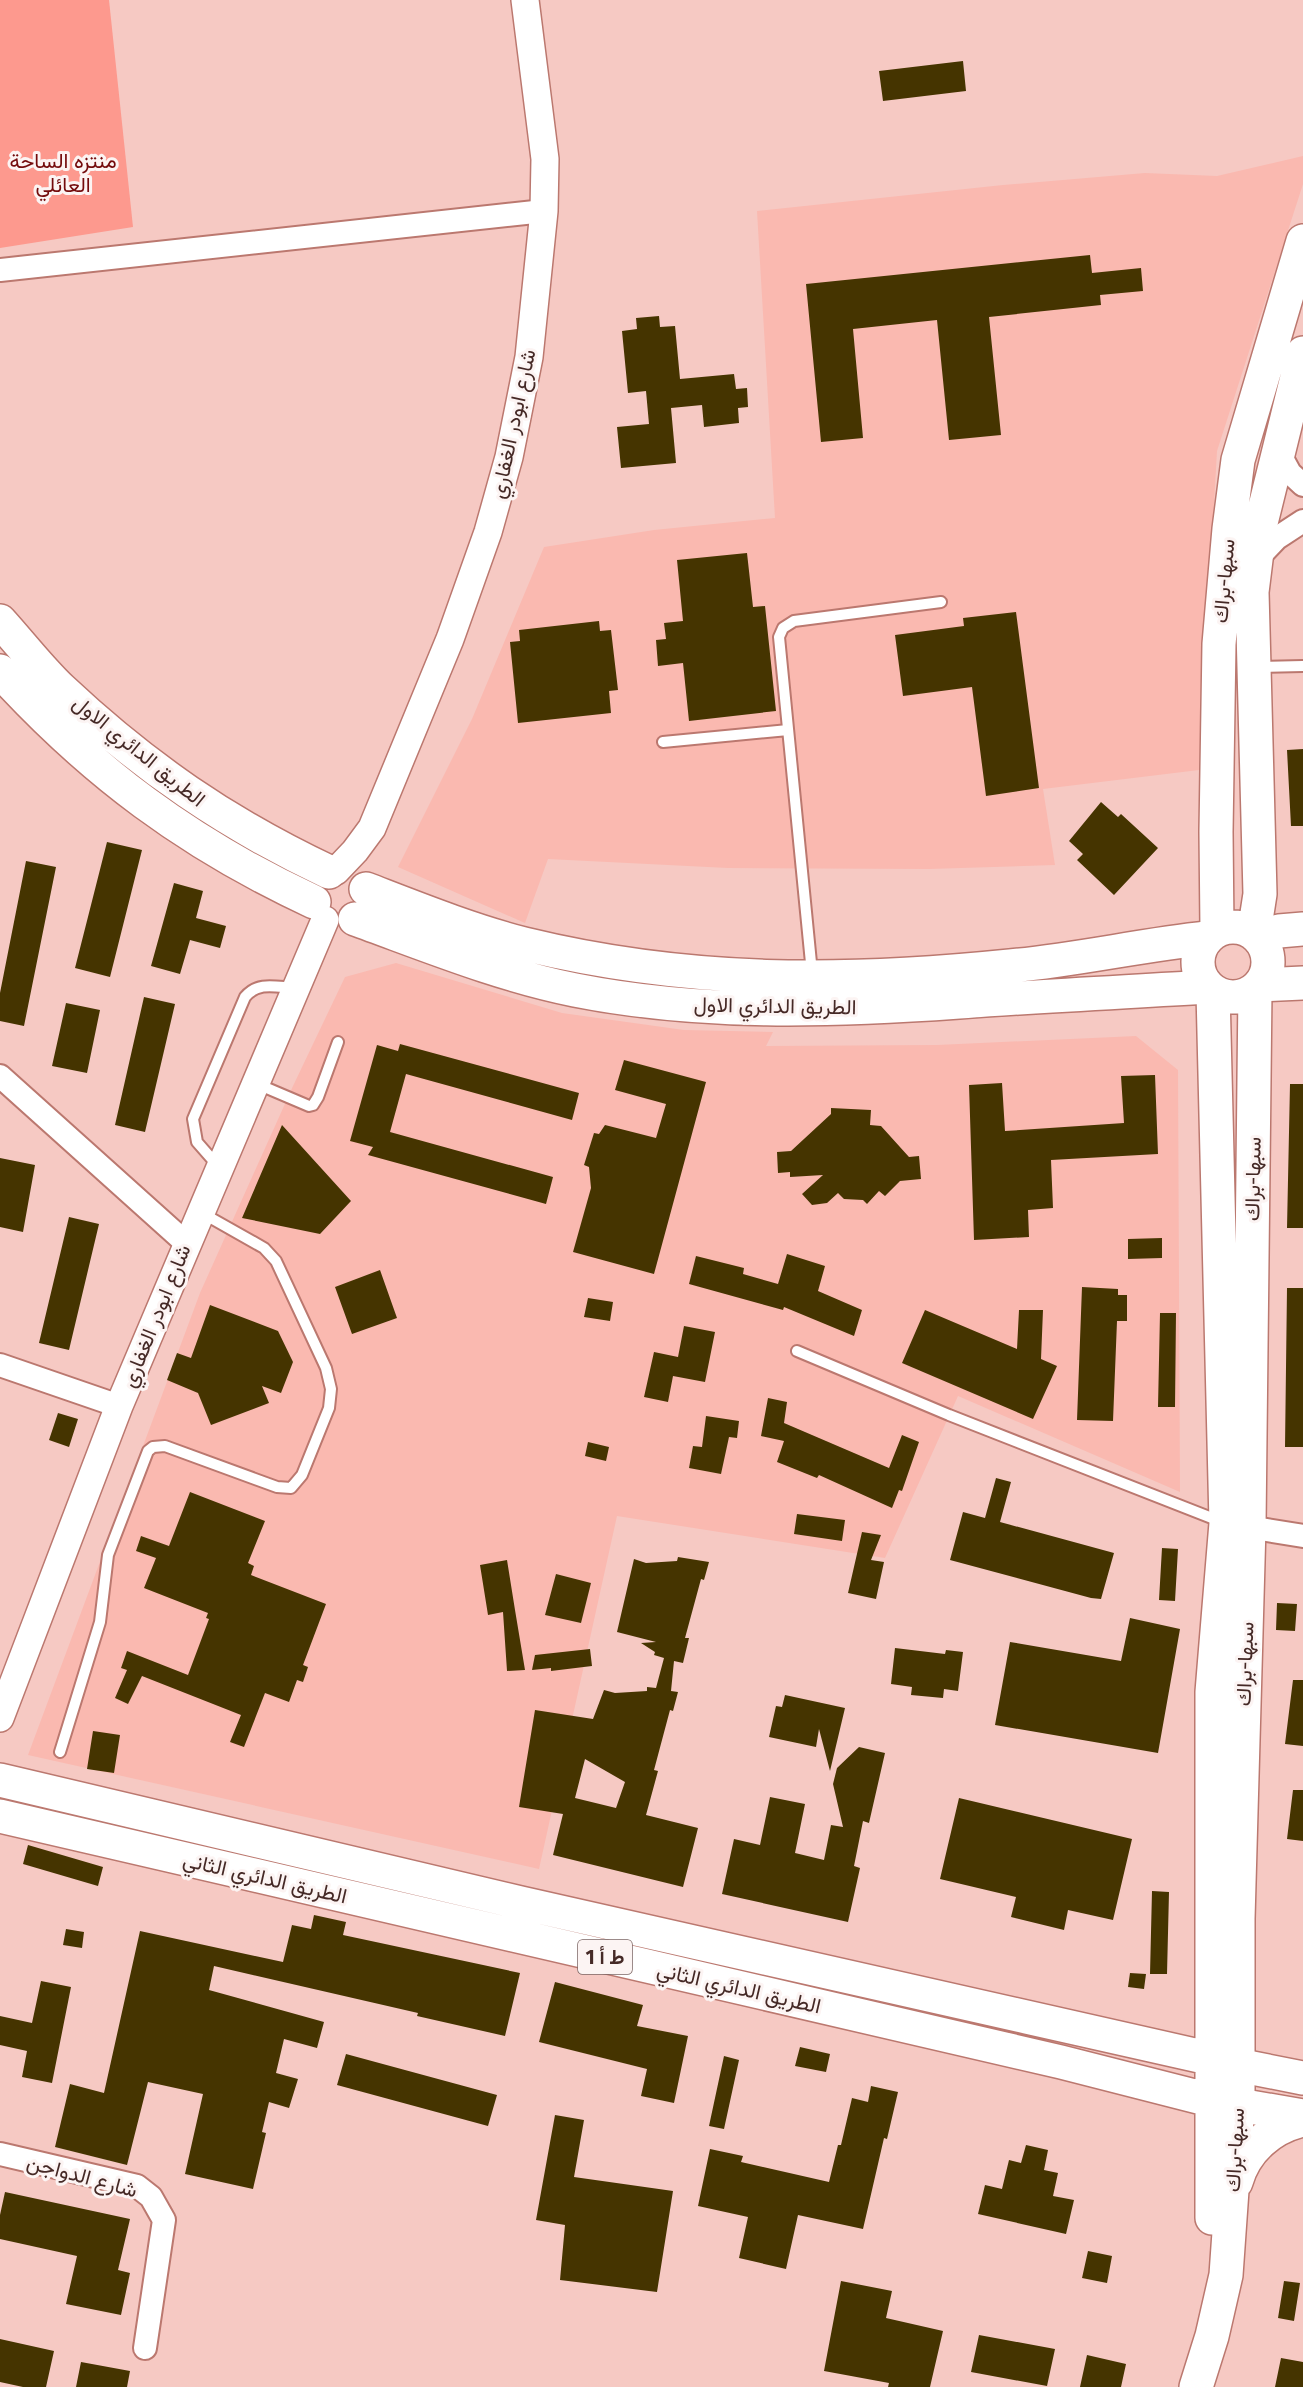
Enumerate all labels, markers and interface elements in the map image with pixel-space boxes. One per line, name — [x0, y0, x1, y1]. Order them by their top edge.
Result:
park label: منتزه الساحة العائلي — [9, 148, 117, 202]
street label: شارع ابودر الغفاري — [484, 347, 545, 502]
street label: سبها-براك — [1207, 538, 1241, 624]
street label: الطريق الدائري الاول — [65, 690, 211, 815]
street label: الطريق الدائري الاول — [693, 992, 857, 1024]
street label: سبها-براك — [1239, 1137, 1267, 1221]
street label: شارع ابودر الغفاري — [115, 1241, 200, 1393]
street label: سبها-براك — [1231, 1621, 1259, 1707]
street label: الطريق الدائري الثاني — [180, 1846, 350, 1913]
road number: ط أ 1 — [578, 1940, 632, 1974]
street label: الطريق الدائري الثاني — [654, 1956, 824, 2023]
street label: سبها-براك — [1220, 2107, 1250, 2193]
street label: شارع الدواجن — [24, 2149, 140, 2204]

